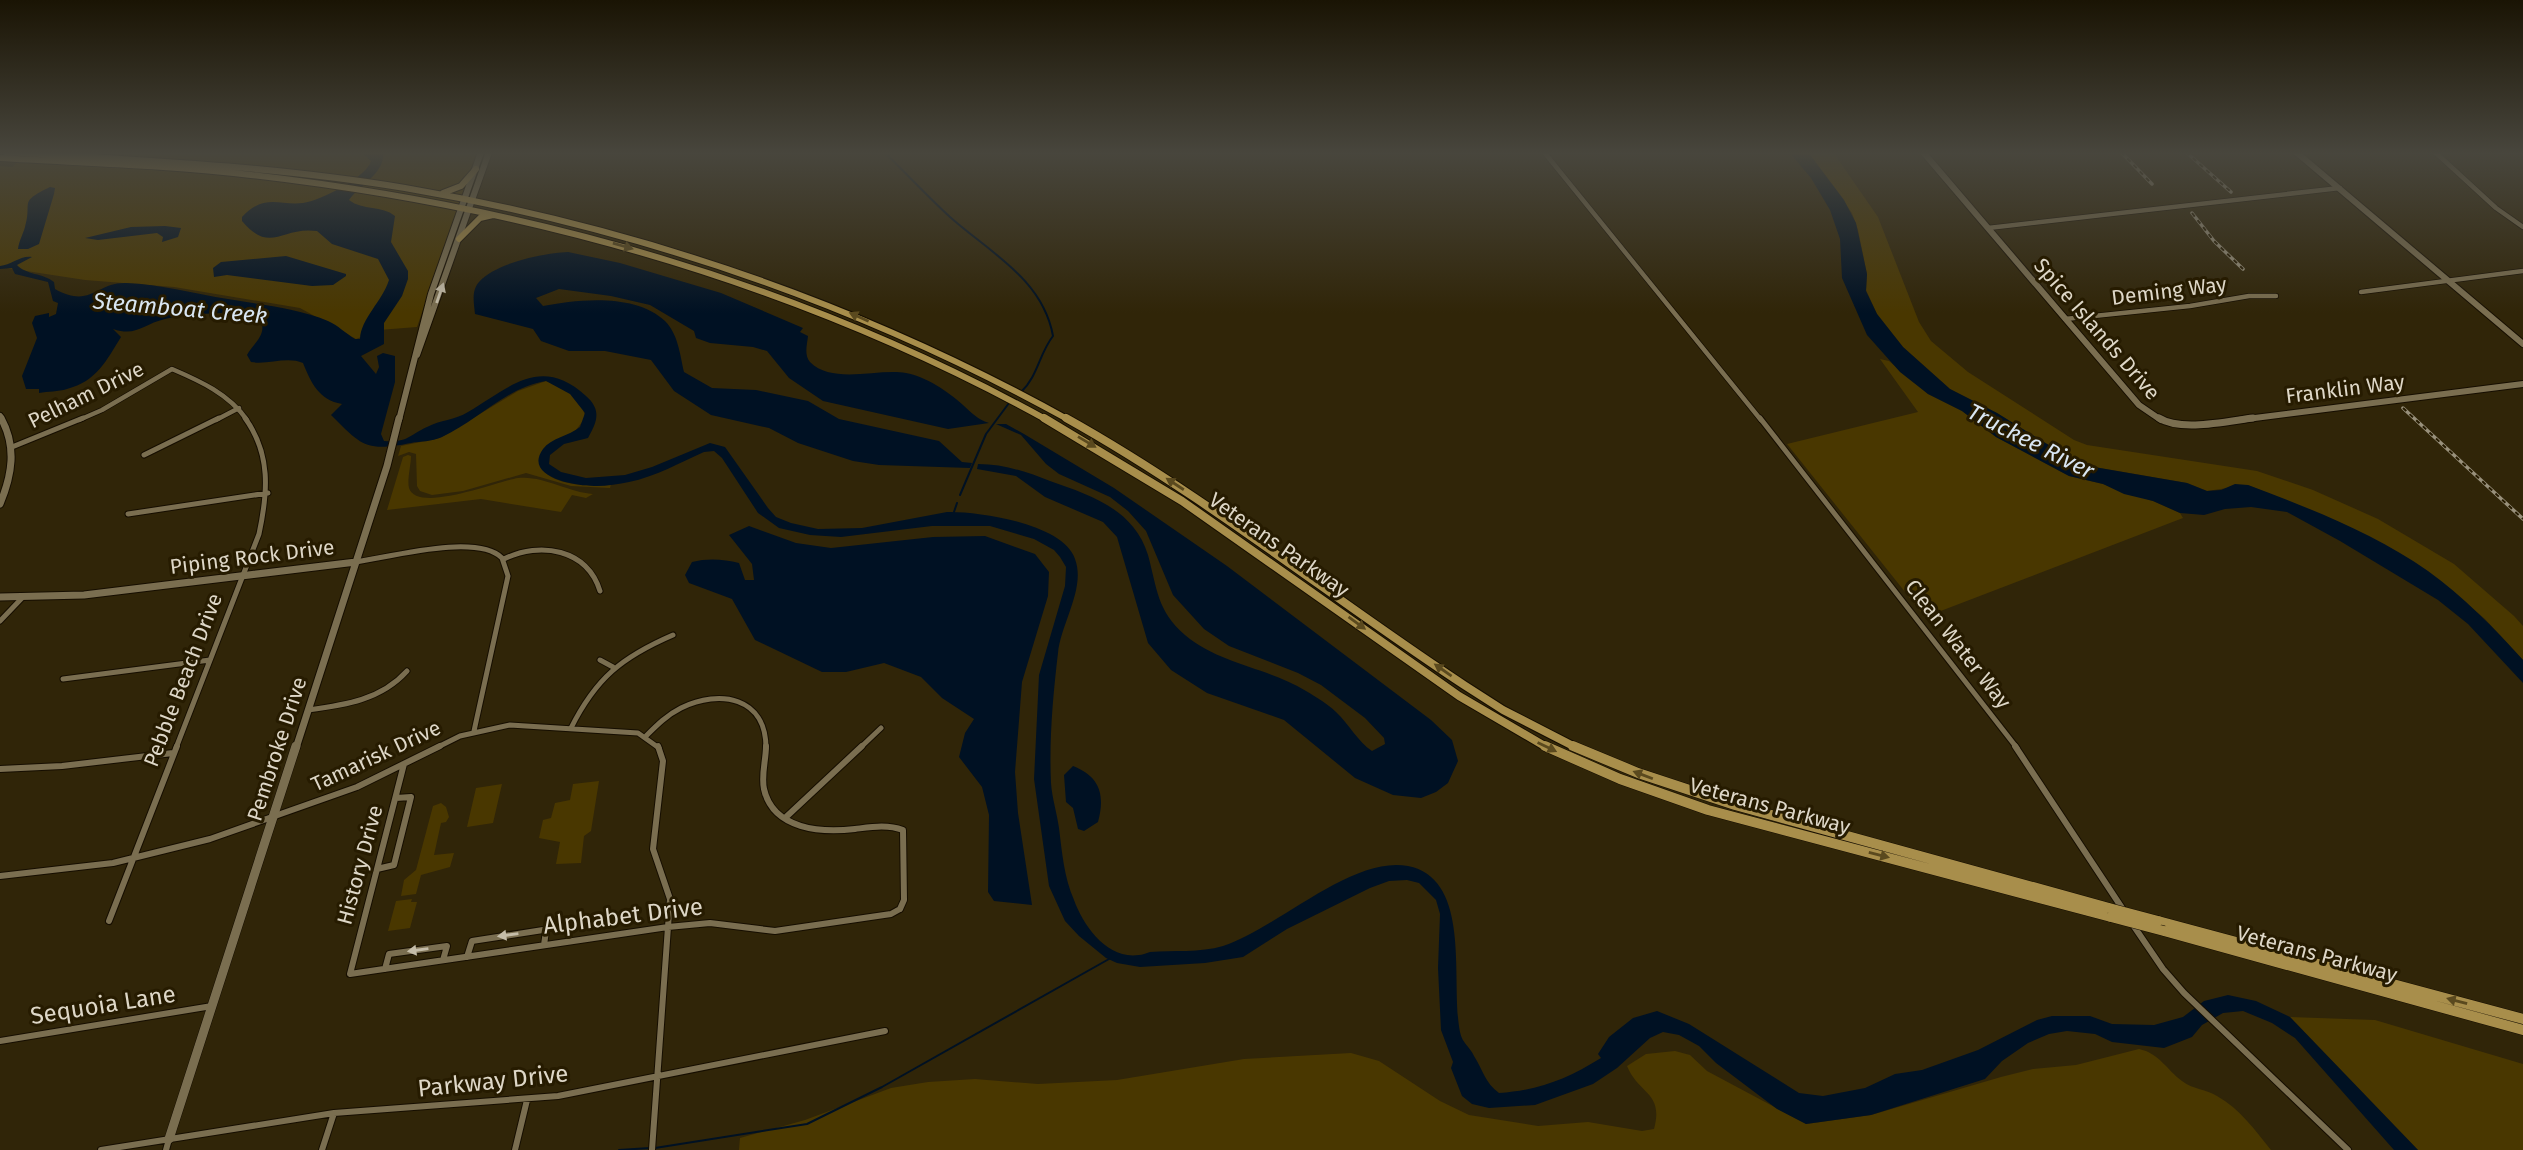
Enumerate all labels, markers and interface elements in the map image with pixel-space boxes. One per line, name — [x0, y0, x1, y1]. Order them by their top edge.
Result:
one-way arrow — [613, 241, 634, 251]
street label: Spice Islands Drive — [2028, 253, 2166, 405]
street label: Deming Way — [2110, 271, 2229, 311]
one-way arrow — [436, 283, 446, 304]
water label: Steamboat Creek — [91, 286, 268, 330]
one-way arrow — [848, 312, 869, 323]
street label: Pelham Drive — [24, 356, 148, 434]
street label: Franklin Way — [2284, 369, 2407, 409]
water label: Truckee River — [1963, 397, 2100, 485]
one-way arrow — [1077, 436, 1096, 448]
one-way arrow — [1165, 478, 1185, 491]
street label: Veterans Parkway — [1204, 487, 1355, 603]
street label: Piping Rock Drive — [168, 534, 336, 580]
street label: Clean Water Way — [1899, 574, 2017, 714]
street label: Pebble Beach Drive — [138, 590, 228, 770]
one-way arrow — [1348, 616, 1366, 630]
one-way arrow — [1433, 664, 1452, 677]
street label: Pembroke Drive — [241, 674, 313, 824]
street label: Tamarisk Drive — [307, 715, 445, 797]
one-way arrow — [1537, 742, 1557, 753]
one-way arrow — [1633, 770, 1654, 781]
street label: Veterans Parkway — [1687, 772, 1854, 840]
street label: History Drive — [332, 802, 388, 928]
one-way arrow — [1869, 851, 1890, 861]
street label: Alphabet Drive — [541, 892, 705, 940]
street label: Veterans Parkway — [2234, 920, 2401, 988]
one-way arrow — [497, 930, 519, 941]
one-way arrow — [406, 944, 428, 955]
street label: Sequoia Lane — [28, 980, 178, 1030]
one-way arrow — [2446, 996, 2467, 1006]
street label: Parkway Drive — [416, 1059, 570, 1103]

